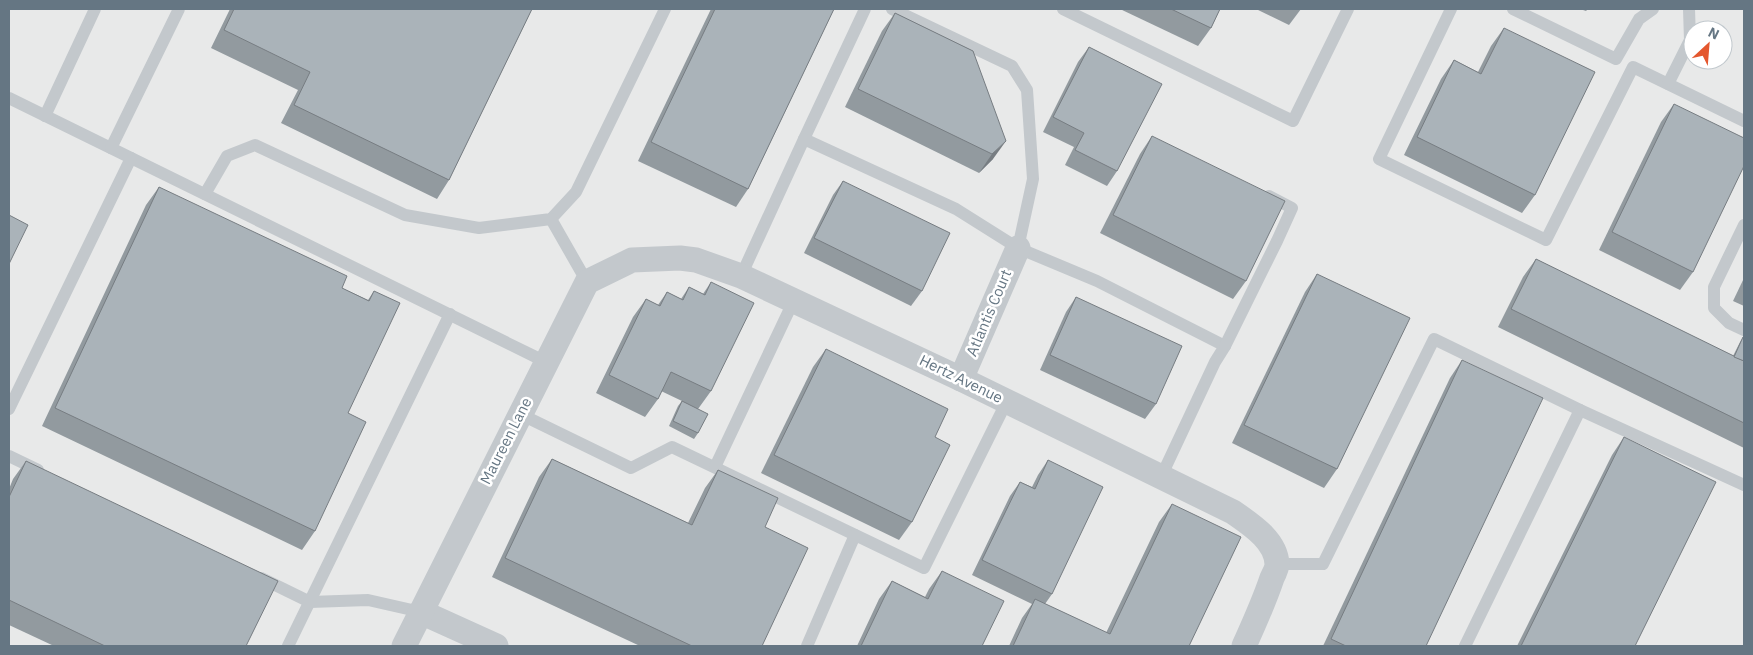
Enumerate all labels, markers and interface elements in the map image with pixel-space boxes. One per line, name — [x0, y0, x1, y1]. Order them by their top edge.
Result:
north arrow — [1683, 20, 1733, 70]
text: N — [1705, 23, 1722, 44]
street label: Atlantis Court — [962, 267, 1015, 359]
street label: Hertz Avenue — [916, 350, 1006, 407]
street label: Maureen Lane — [476, 394, 536, 487]

